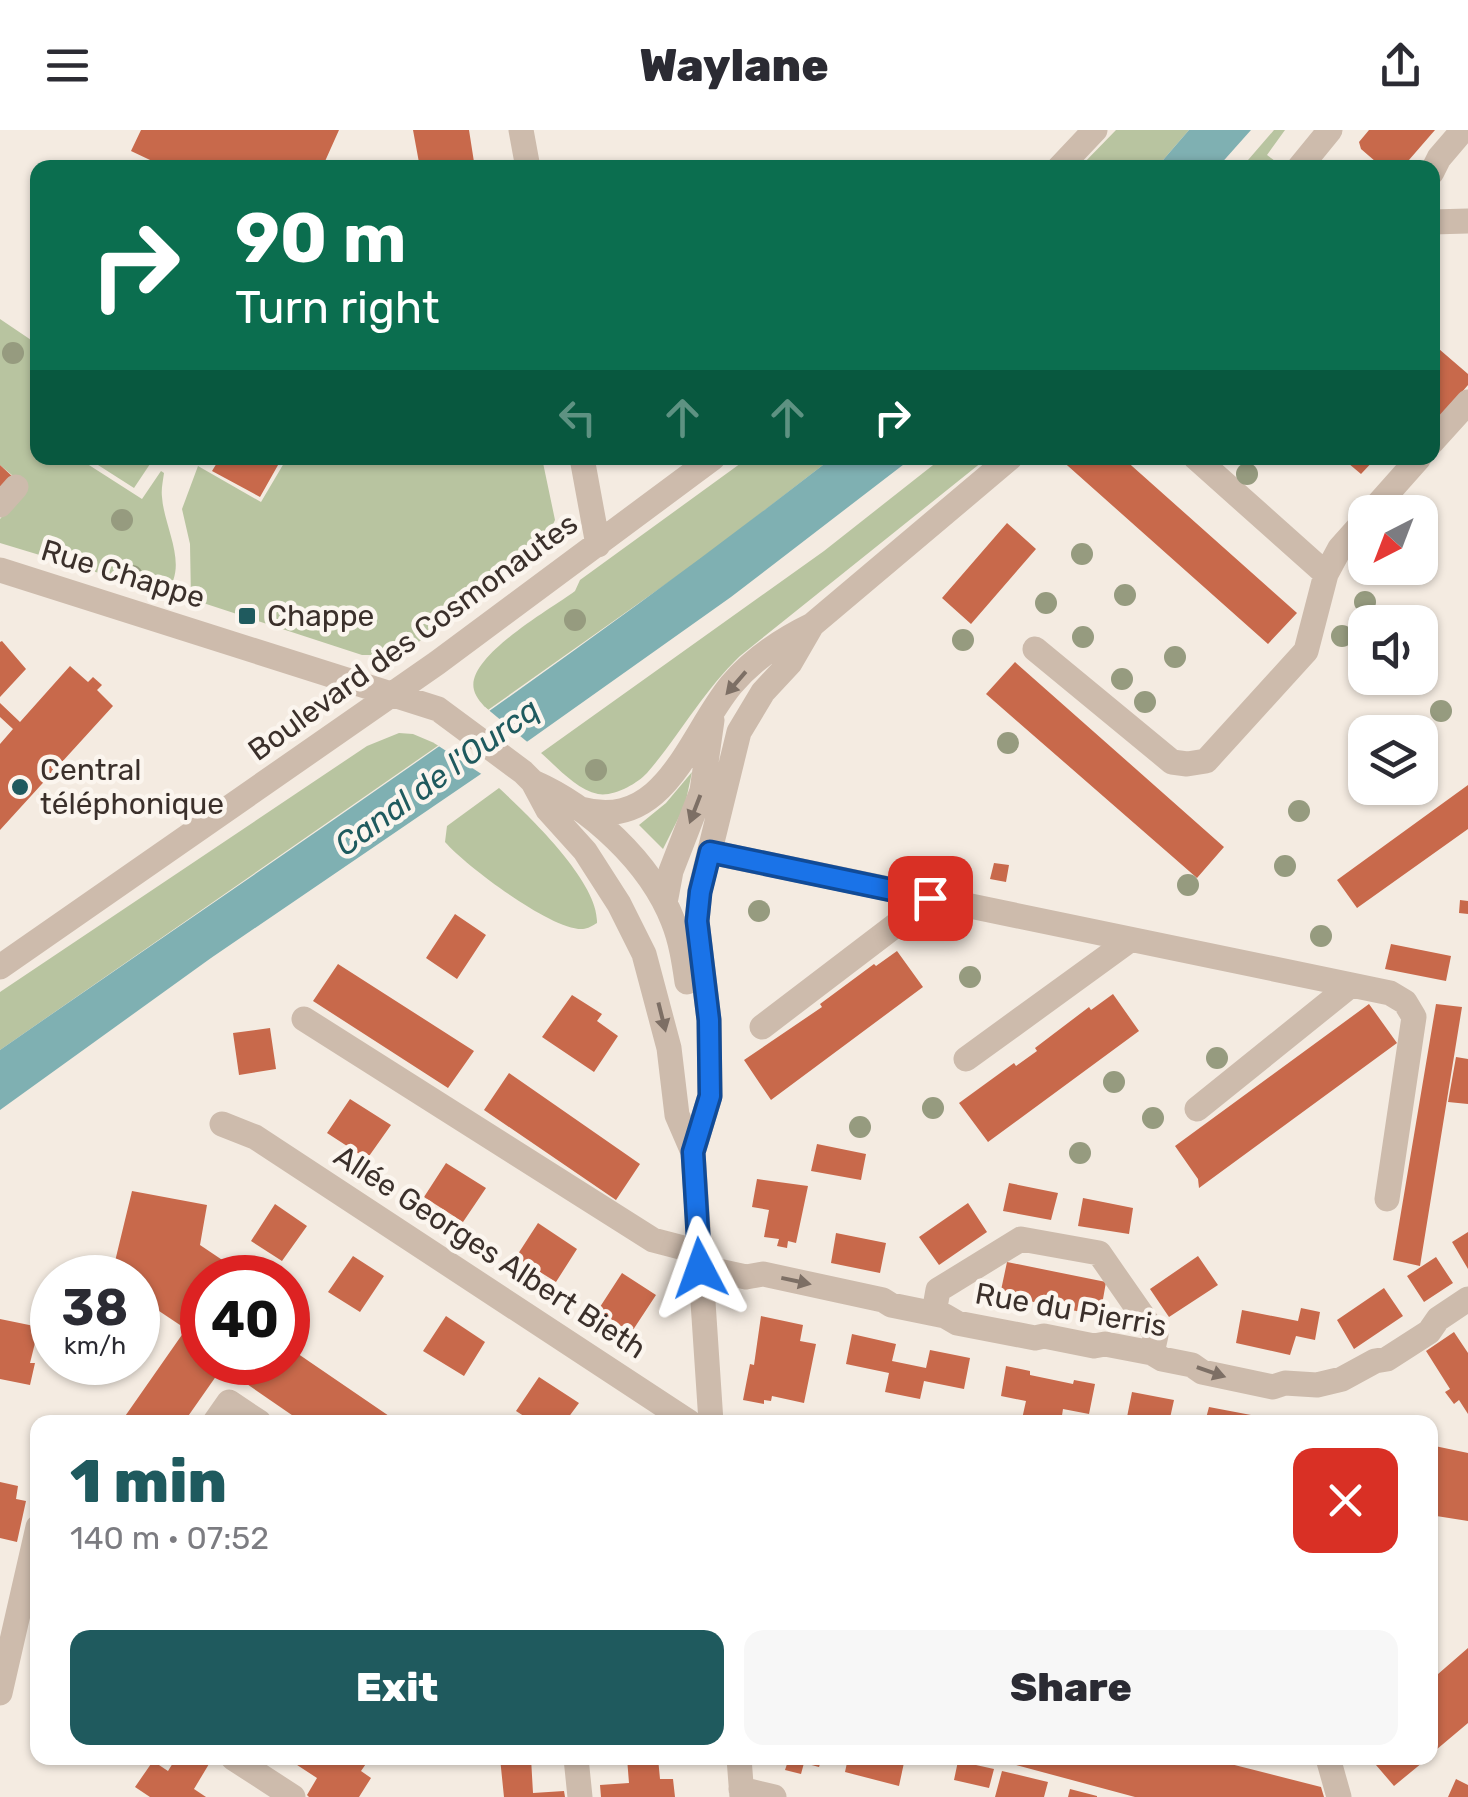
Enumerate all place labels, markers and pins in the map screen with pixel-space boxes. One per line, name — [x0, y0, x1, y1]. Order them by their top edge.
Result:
place label: Chappe — [267, 598, 374, 634]
marker: Chappe — [236, 605, 258, 627]
place label: Central téléphonique — [40, 752, 224, 822]
marker: Central téléphonique — [9, 776, 31, 798]
pin — [888, 856, 973, 941]

